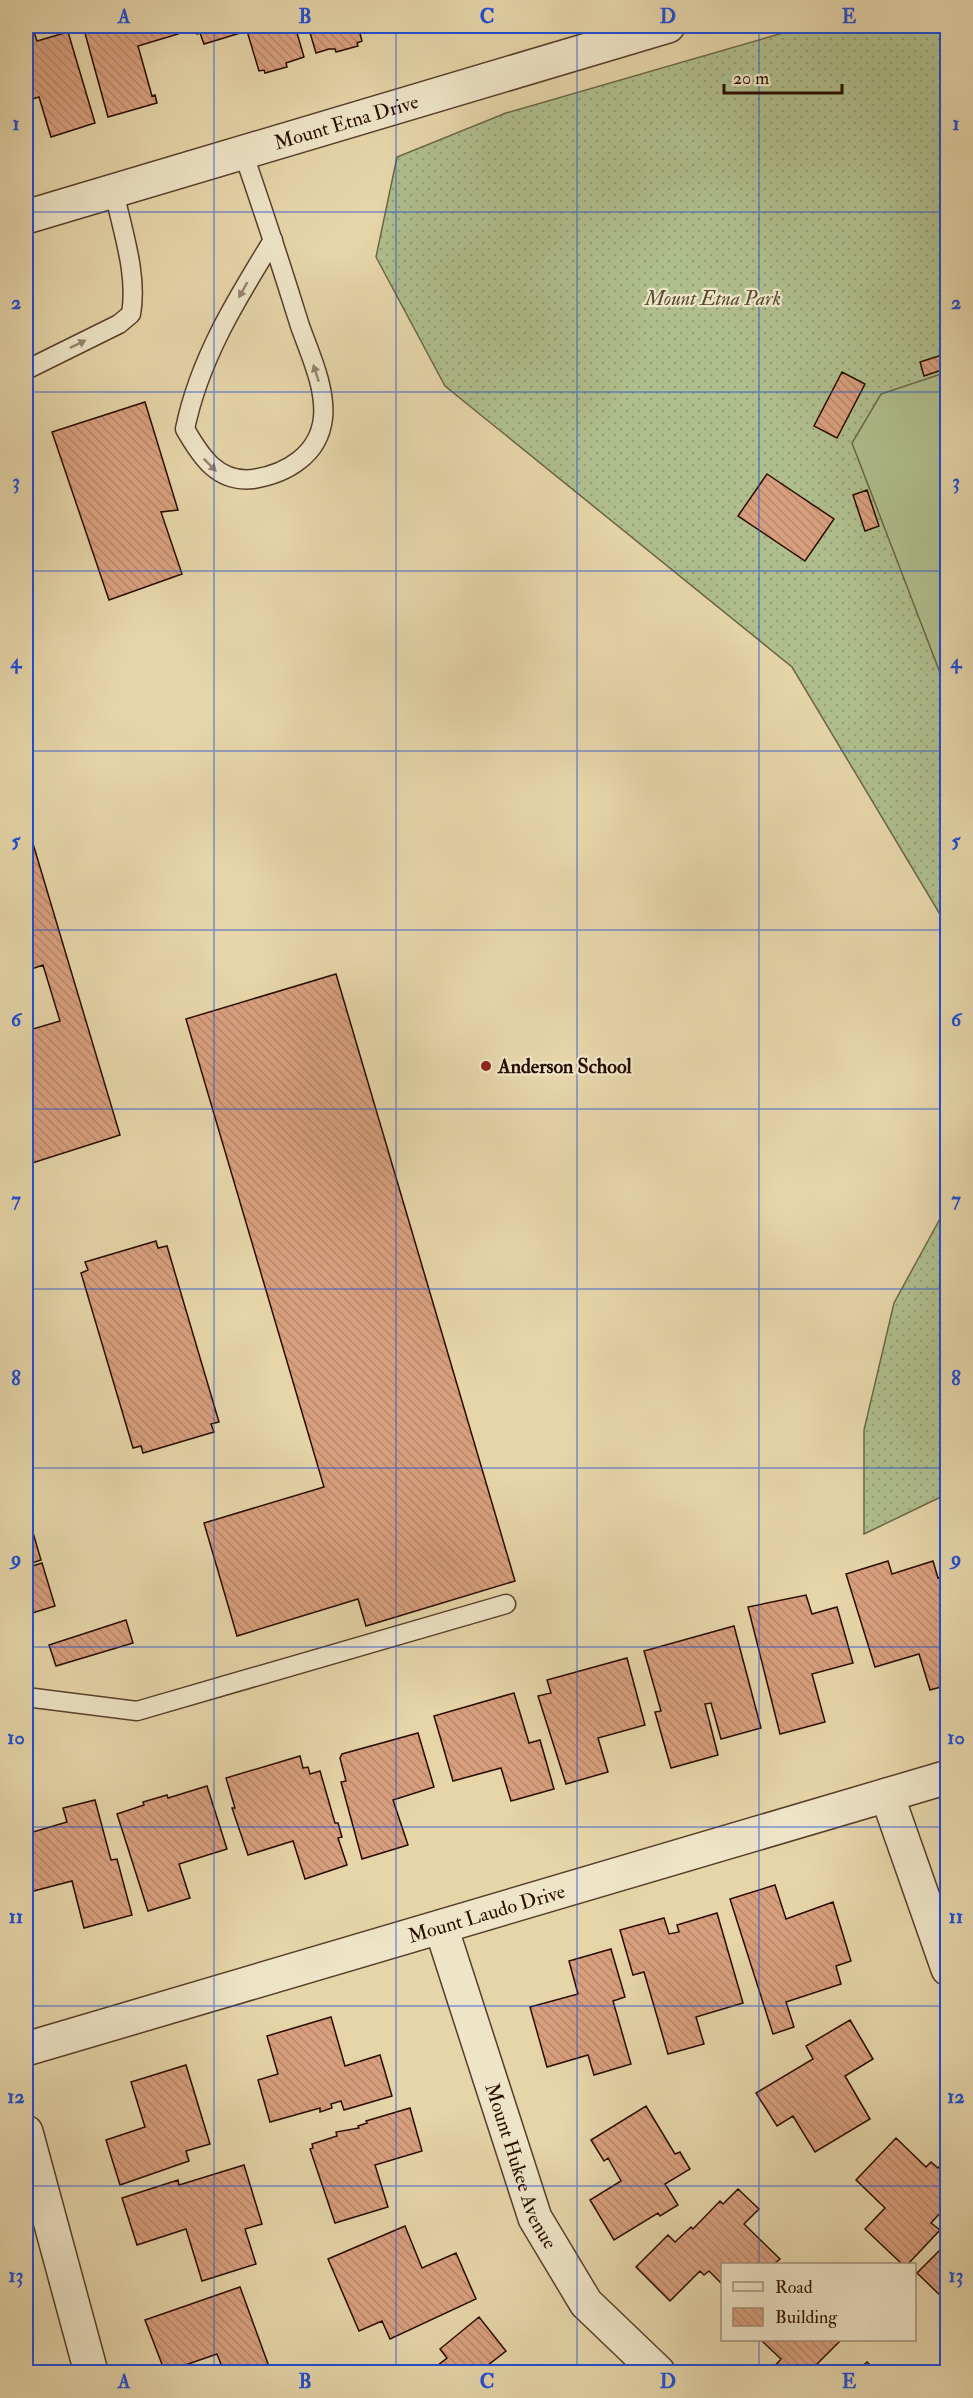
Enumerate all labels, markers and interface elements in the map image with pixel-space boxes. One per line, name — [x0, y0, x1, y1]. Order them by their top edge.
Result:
text: A — [117, 4, 131, 29]
text: B — [298, 4, 312, 29]
text: C — [480, 4, 494, 29]
text: D — [660, 4, 676, 29]
text: E — [842, 4, 857, 29]
scale bar — [724, 57, 842, 95]
text: 20 m — [733, 67, 769, 90]
street label: Mount Etna Drive — [271, 89, 421, 156]
text: 1 — [12, 111, 20, 136]
text: 1 — [952, 111, 960, 136]
one-way arrow — [238, 282, 248, 299]
park label: Mount Etna Park — [644, 286, 781, 311]
text: 2 — [11, 290, 21, 315]
text: 2 — [951, 290, 961, 315]
one-way arrow — [70, 339, 87, 349]
one-way arrow — [310, 364, 320, 382]
one-way arrow — [203, 457, 217, 471]
text: 3 — [12, 469, 20, 494]
text: 3 — [952, 469, 960, 494]
text: 4 — [10, 649, 23, 674]
text: 4 — [950, 649, 963, 674]
text: 5 — [12, 828, 22, 853]
text: 5 — [952, 828, 962, 853]
text: 6 — [11, 1007, 23, 1032]
text: 6 — [951, 1007, 963, 1032]
place label: Anderson School — [497, 1054, 632, 1079]
marker: Anderson School — [479, 1059, 493, 1073]
text: 7 — [11, 1187, 21, 1212]
text: 7 — [951, 1187, 961, 1212]
text: 8 — [11, 1366, 21, 1391]
text: 8 — [951, 1366, 961, 1391]
text: 9 — [9, 1546, 21, 1571]
text: 9 — [949, 1546, 961, 1571]
text: 10 — [7, 1725, 25, 1750]
text: 10 — [947, 1725, 965, 1750]
street label: Mount Laudo Drive — [405, 1879, 568, 1949]
text: 11 — [9, 1904, 23, 1929]
text: 11 — [949, 1904, 963, 1929]
street label: Mount Hukee Avenue — [479, 2080, 563, 2253]
text: 12 — [7, 2084, 25, 2109]
text: 12 — [947, 2084, 965, 2109]
text: 13 — [9, 2263, 23, 2288]
legend — [721, 2263, 916, 2341]
text: 13 — [949, 2263, 963, 2288]
text: Road — [775, 2276, 813, 2299]
text: Building — [775, 2306, 838, 2329]
text: A — [117, 2369, 131, 2394]
text: B — [298, 2369, 312, 2394]
text: C — [480, 2369, 494, 2394]
text: D — [660, 2369, 676, 2394]
text: E — [842, 2369, 857, 2394]

